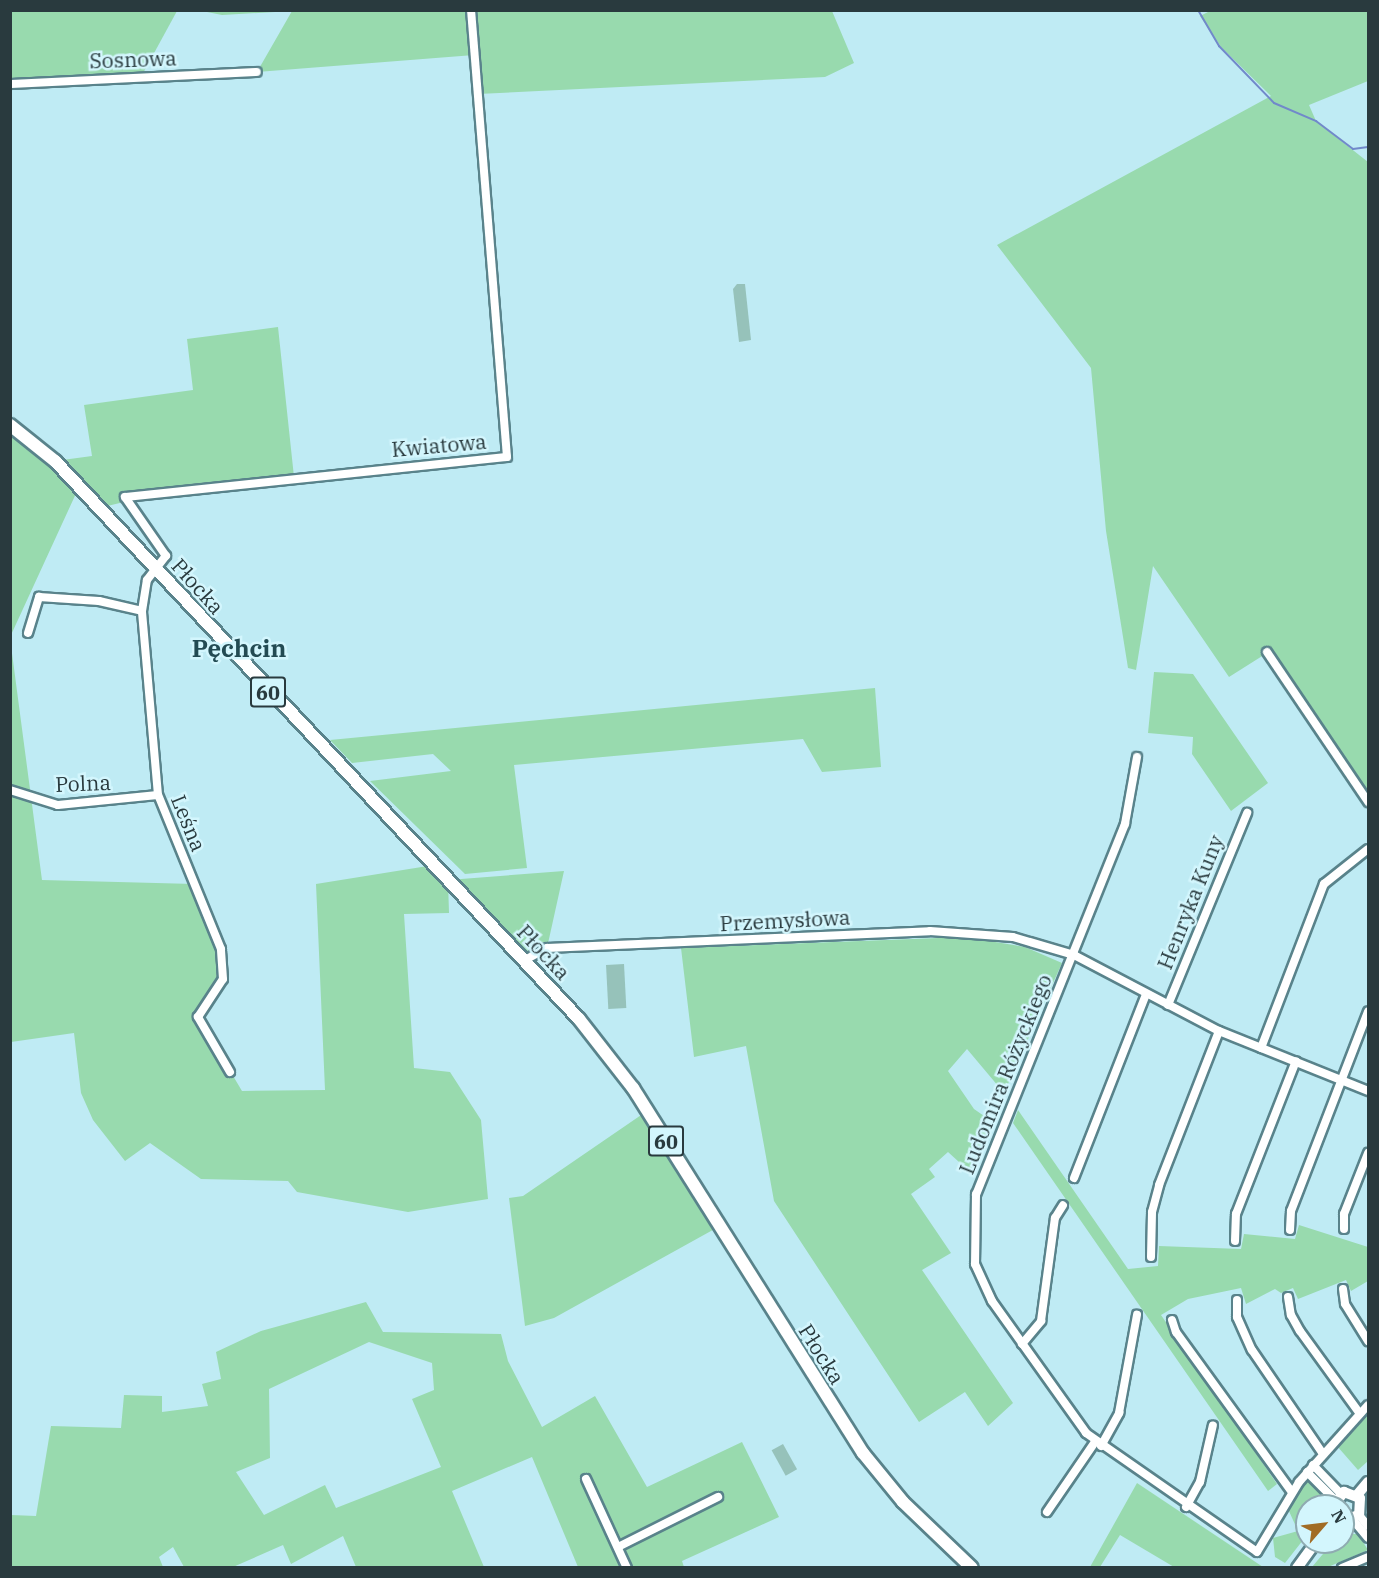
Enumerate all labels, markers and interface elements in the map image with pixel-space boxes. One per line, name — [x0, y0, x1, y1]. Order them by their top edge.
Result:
street label: Sosnowa — [89, 45, 177, 73]
street label: Kwiatowa — [390, 428, 488, 462]
street label: Płocka — [166, 553, 230, 619]
district label: Pęchcin — [192, 635, 286, 663]
road number: 60 — [250, 675, 286, 709]
street label: Polna — [55, 769, 111, 797]
street label: Leśna — [166, 791, 212, 855]
street label: Henryka Kuny — [1152, 831, 1228, 973]
street label: Przemysłowa — [719, 904, 851, 936]
street label: Płocka — [512, 919, 576, 985]
street label: Ludomira Różyckiego — [953, 970, 1057, 1178]
road number: 60 — [648, 1124, 684, 1158]
street label: Płocka — [794, 1319, 850, 1389]
north arrow — [1295, 1494, 1355, 1554]
text: N — [1327, 1506, 1351, 1527]

